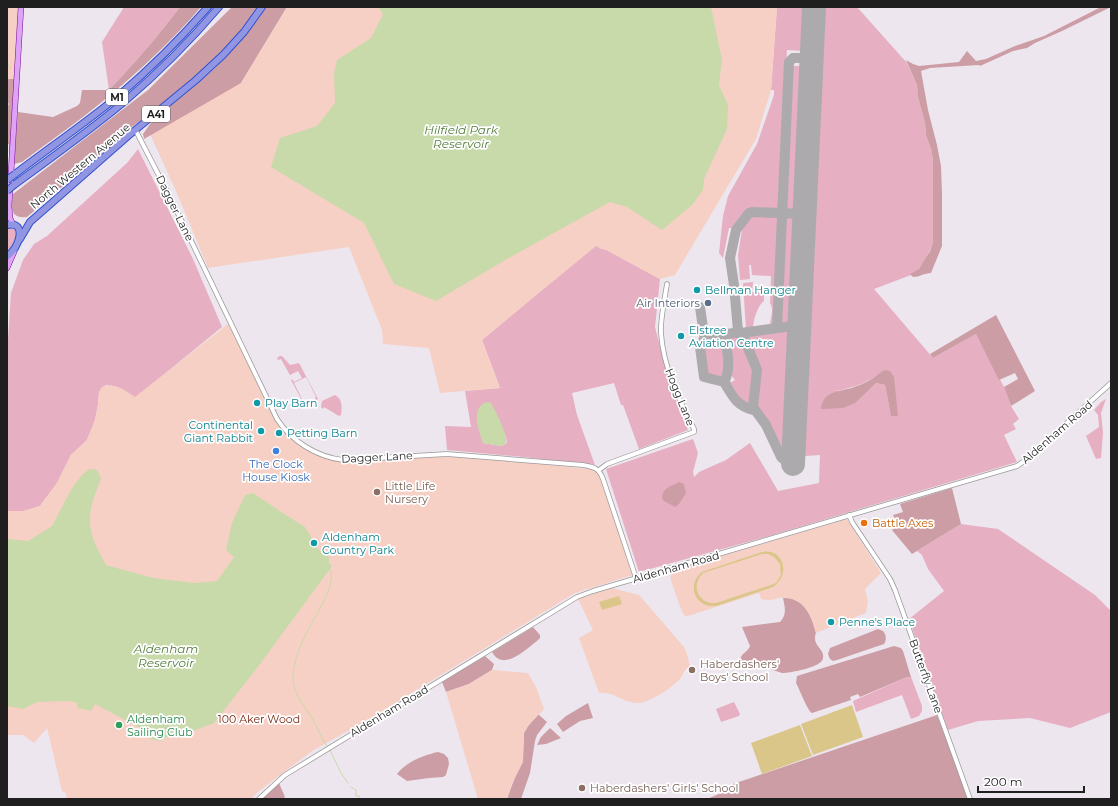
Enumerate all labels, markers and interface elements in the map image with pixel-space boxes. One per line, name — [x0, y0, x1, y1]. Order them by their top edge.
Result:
road number: M1 — [106, 89, 128, 105]
road number: A41 — [142, 106, 170, 122]
street label: North Western Avenue — [27, 120, 133, 212]
water label: Hilfield Park Reservoir — [424, 122, 499, 151]
street label: Dagger Lane — [153, 173, 197, 244]
place label: Bellman Hanger — [705, 283, 796, 297]
marker: Bellman Hanger — [692, 285, 702, 295]
place label: Air Interiors — [636, 296, 701, 310]
marker: Air Interiors — [703, 298, 713, 308]
place label: Elstree Aviation Centre — [689, 323, 774, 350]
marker: Elstree Aviation Centre — [676, 331, 686, 341]
street label: Hogg Lane — [662, 366, 698, 428]
place label: Play Barn — [265, 396, 318, 410]
street label: Aldenham Road — [1019, 397, 1095, 467]
marker: Play Barn — [252, 398, 262, 408]
place label: Continental Giant Rabbit — [184, 418, 254, 445]
marker: Continental Giant Rabbit — [256, 426, 266, 436]
place label: Petting Barn — [287, 426, 358, 440]
marker: Petting Barn — [274, 428, 284, 438]
marker: The Clock House Kiosk — [271, 446, 281, 456]
street label: Dagger Lane — [341, 448, 413, 466]
place label: The Clock House Kiosk — [242, 457, 310, 484]
place label: Little Life Nursery — [385, 479, 436, 506]
marker: Little Life Nursery — [372, 487, 382, 497]
place label: Battle Axes — [872, 516, 934, 530]
marker: Battle Axes — [859, 518, 869, 528]
place label: Aldenham Country Park — [322, 530, 394, 557]
marker: Aldenham Country Park — [309, 538, 319, 548]
street label: Aldenham Road — [631, 548, 721, 586]
place label: Penne's Place — [839, 615, 916, 629]
marker: Penne's Place — [826, 617, 836, 627]
street label: Butterfly Lane — [906, 637, 946, 715]
water label: Aldenham Reservoir — [133, 641, 198, 670]
place label: Haberdashers' Boys' School — [700, 657, 779, 684]
marker: Haberdashers' Boys' School — [687, 665, 697, 675]
street label: Aldenham Road — [347, 682, 431, 740]
place label: Aldenham Sailing Club — [127, 712, 193, 739]
park label: 100 Aker Wood — [218, 712, 300, 726]
marker: Aldenham Sailing Club — [114, 720, 124, 730]
scale bar — [978, 768, 1084, 794]
text: 200 m — [984, 774, 1023, 789]
place label: Haberdashers' Girls' School — [590, 781, 738, 795]
marker: Haberdashers' Girls' School — [577, 783, 587, 793]

